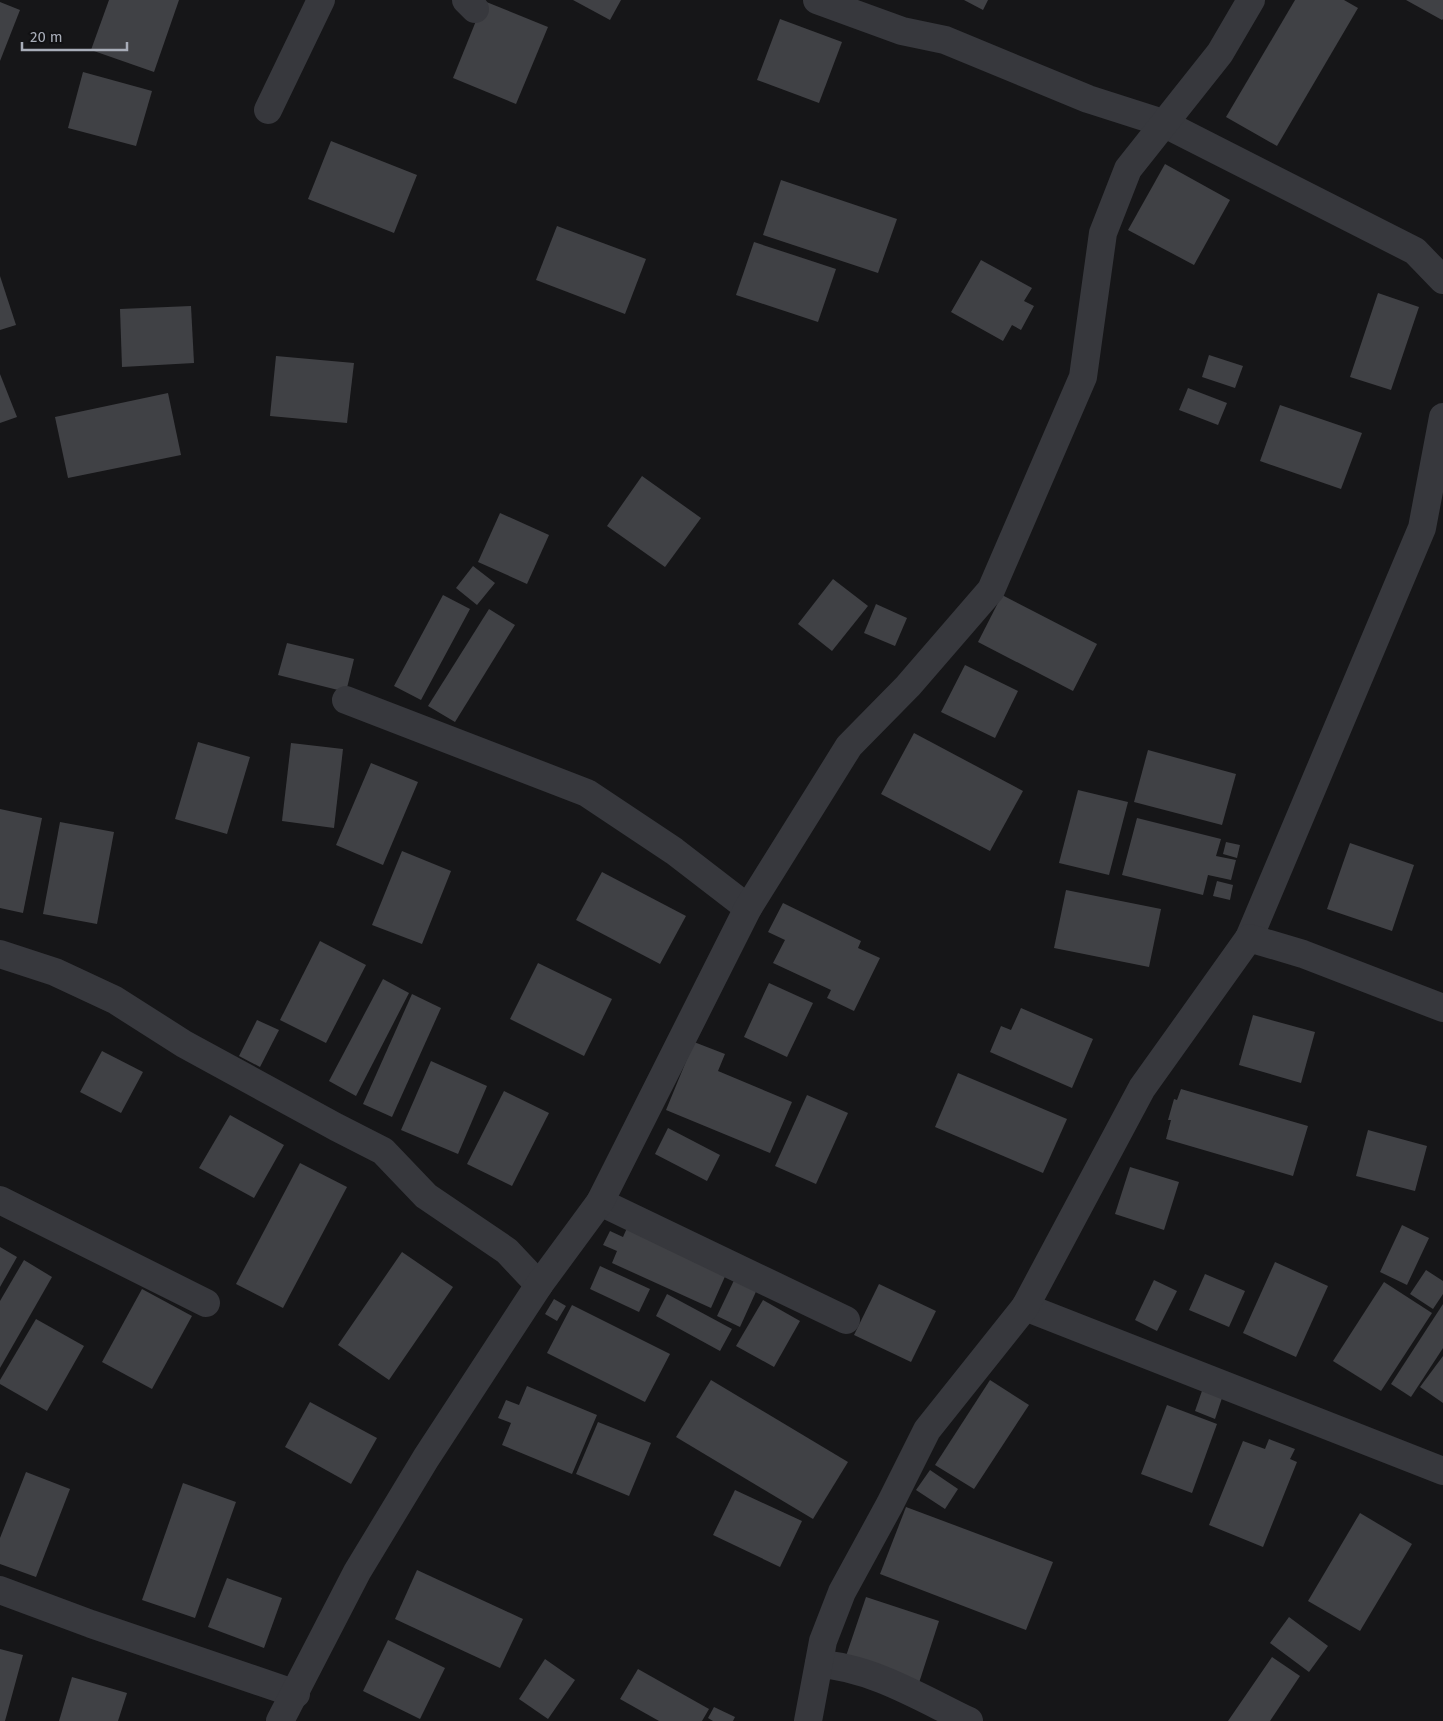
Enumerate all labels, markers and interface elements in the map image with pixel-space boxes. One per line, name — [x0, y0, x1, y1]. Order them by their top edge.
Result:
scale bar — [22, 20, 128, 52]
text: 20 m — [30, 28, 63, 46]

